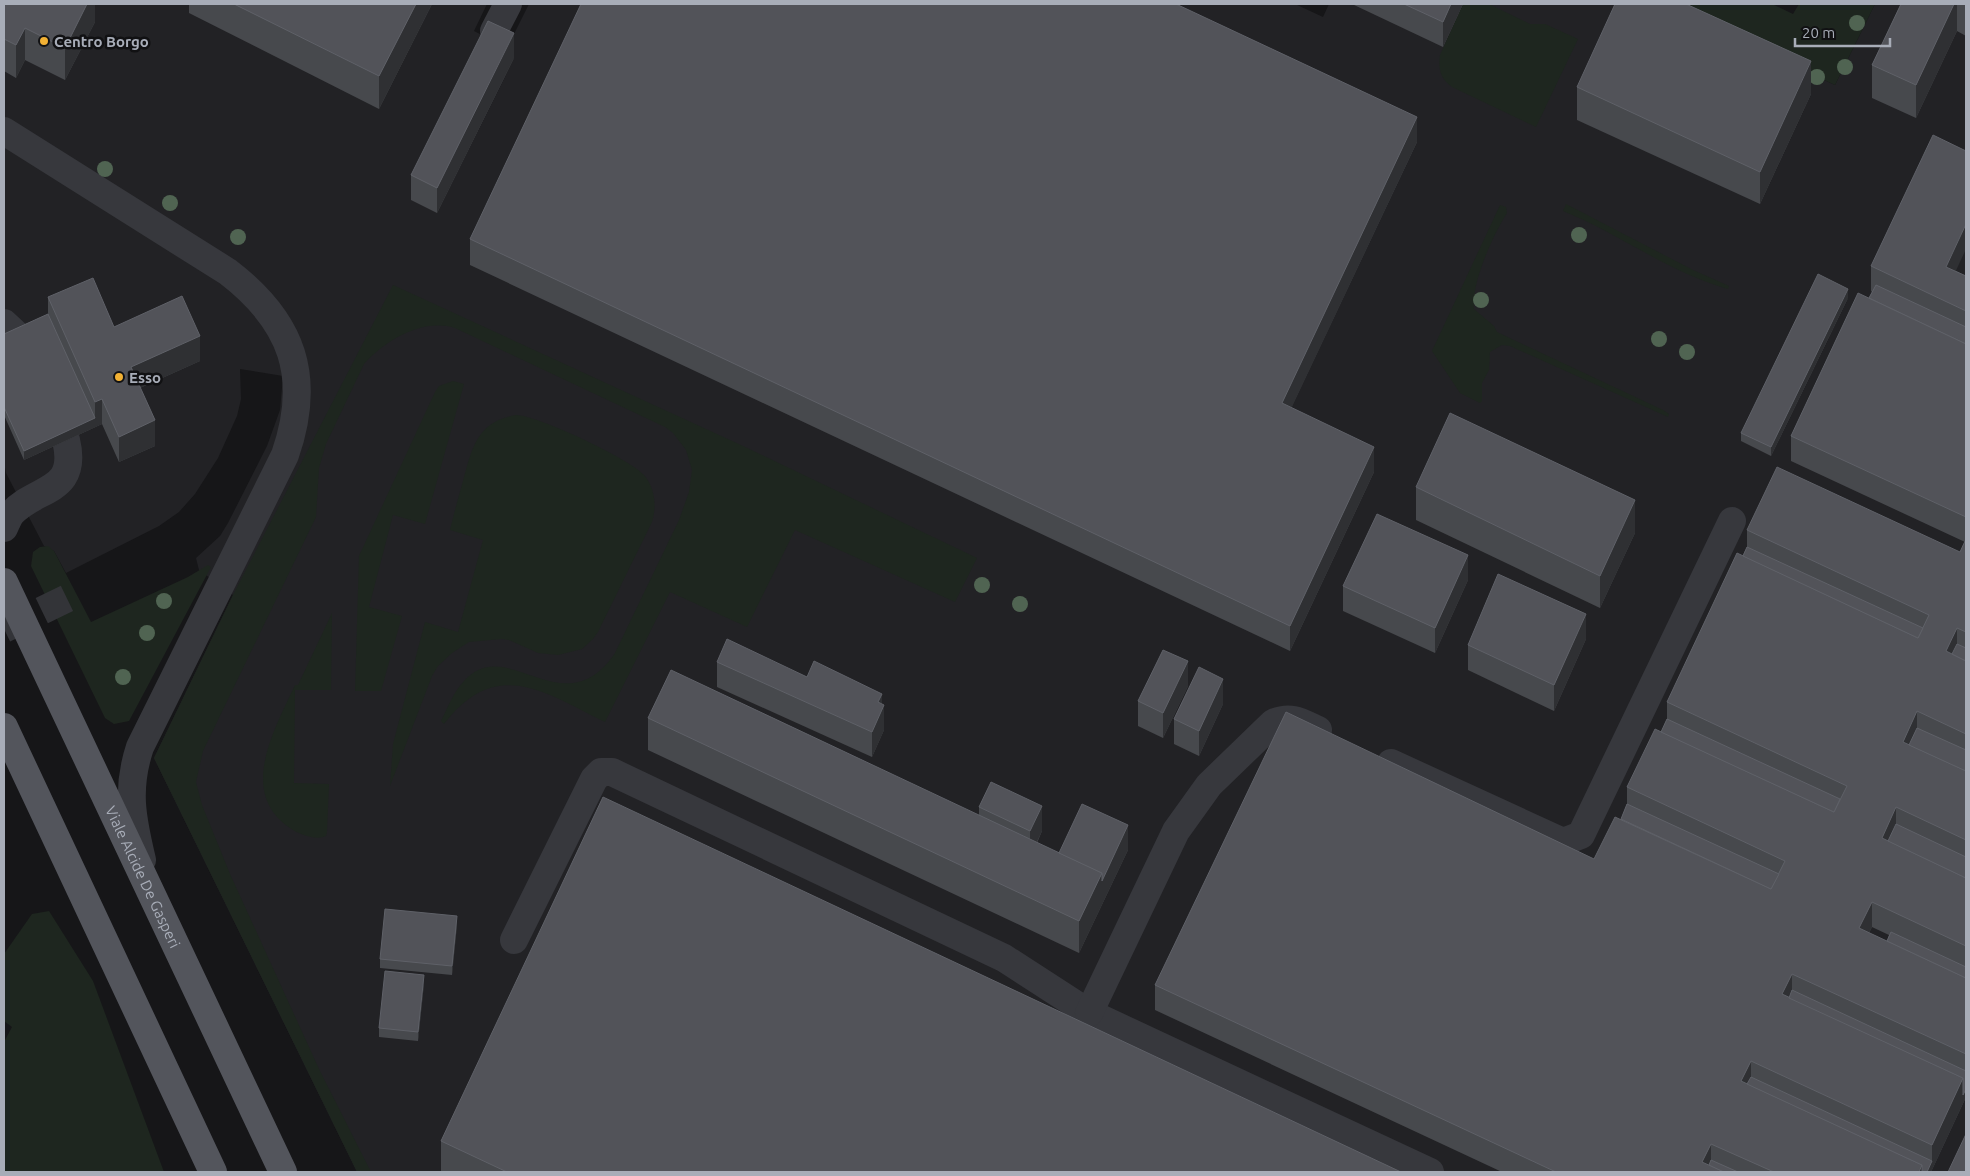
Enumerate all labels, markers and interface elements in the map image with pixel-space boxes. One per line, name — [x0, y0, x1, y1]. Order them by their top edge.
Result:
scale bar — [1795, 15, 1890, 47]
text: 20 m — [1802, 24, 1835, 41]
place label: Centro Borgo — [54, 33, 149, 50]
marker: Centro Borgo — [38, 35, 50, 47]
place label: Esso — [129, 369, 161, 386]
marker: Esso — [113, 371, 125, 383]
street label: Viale Alcide De Gasperi — [103, 803, 184, 950]

